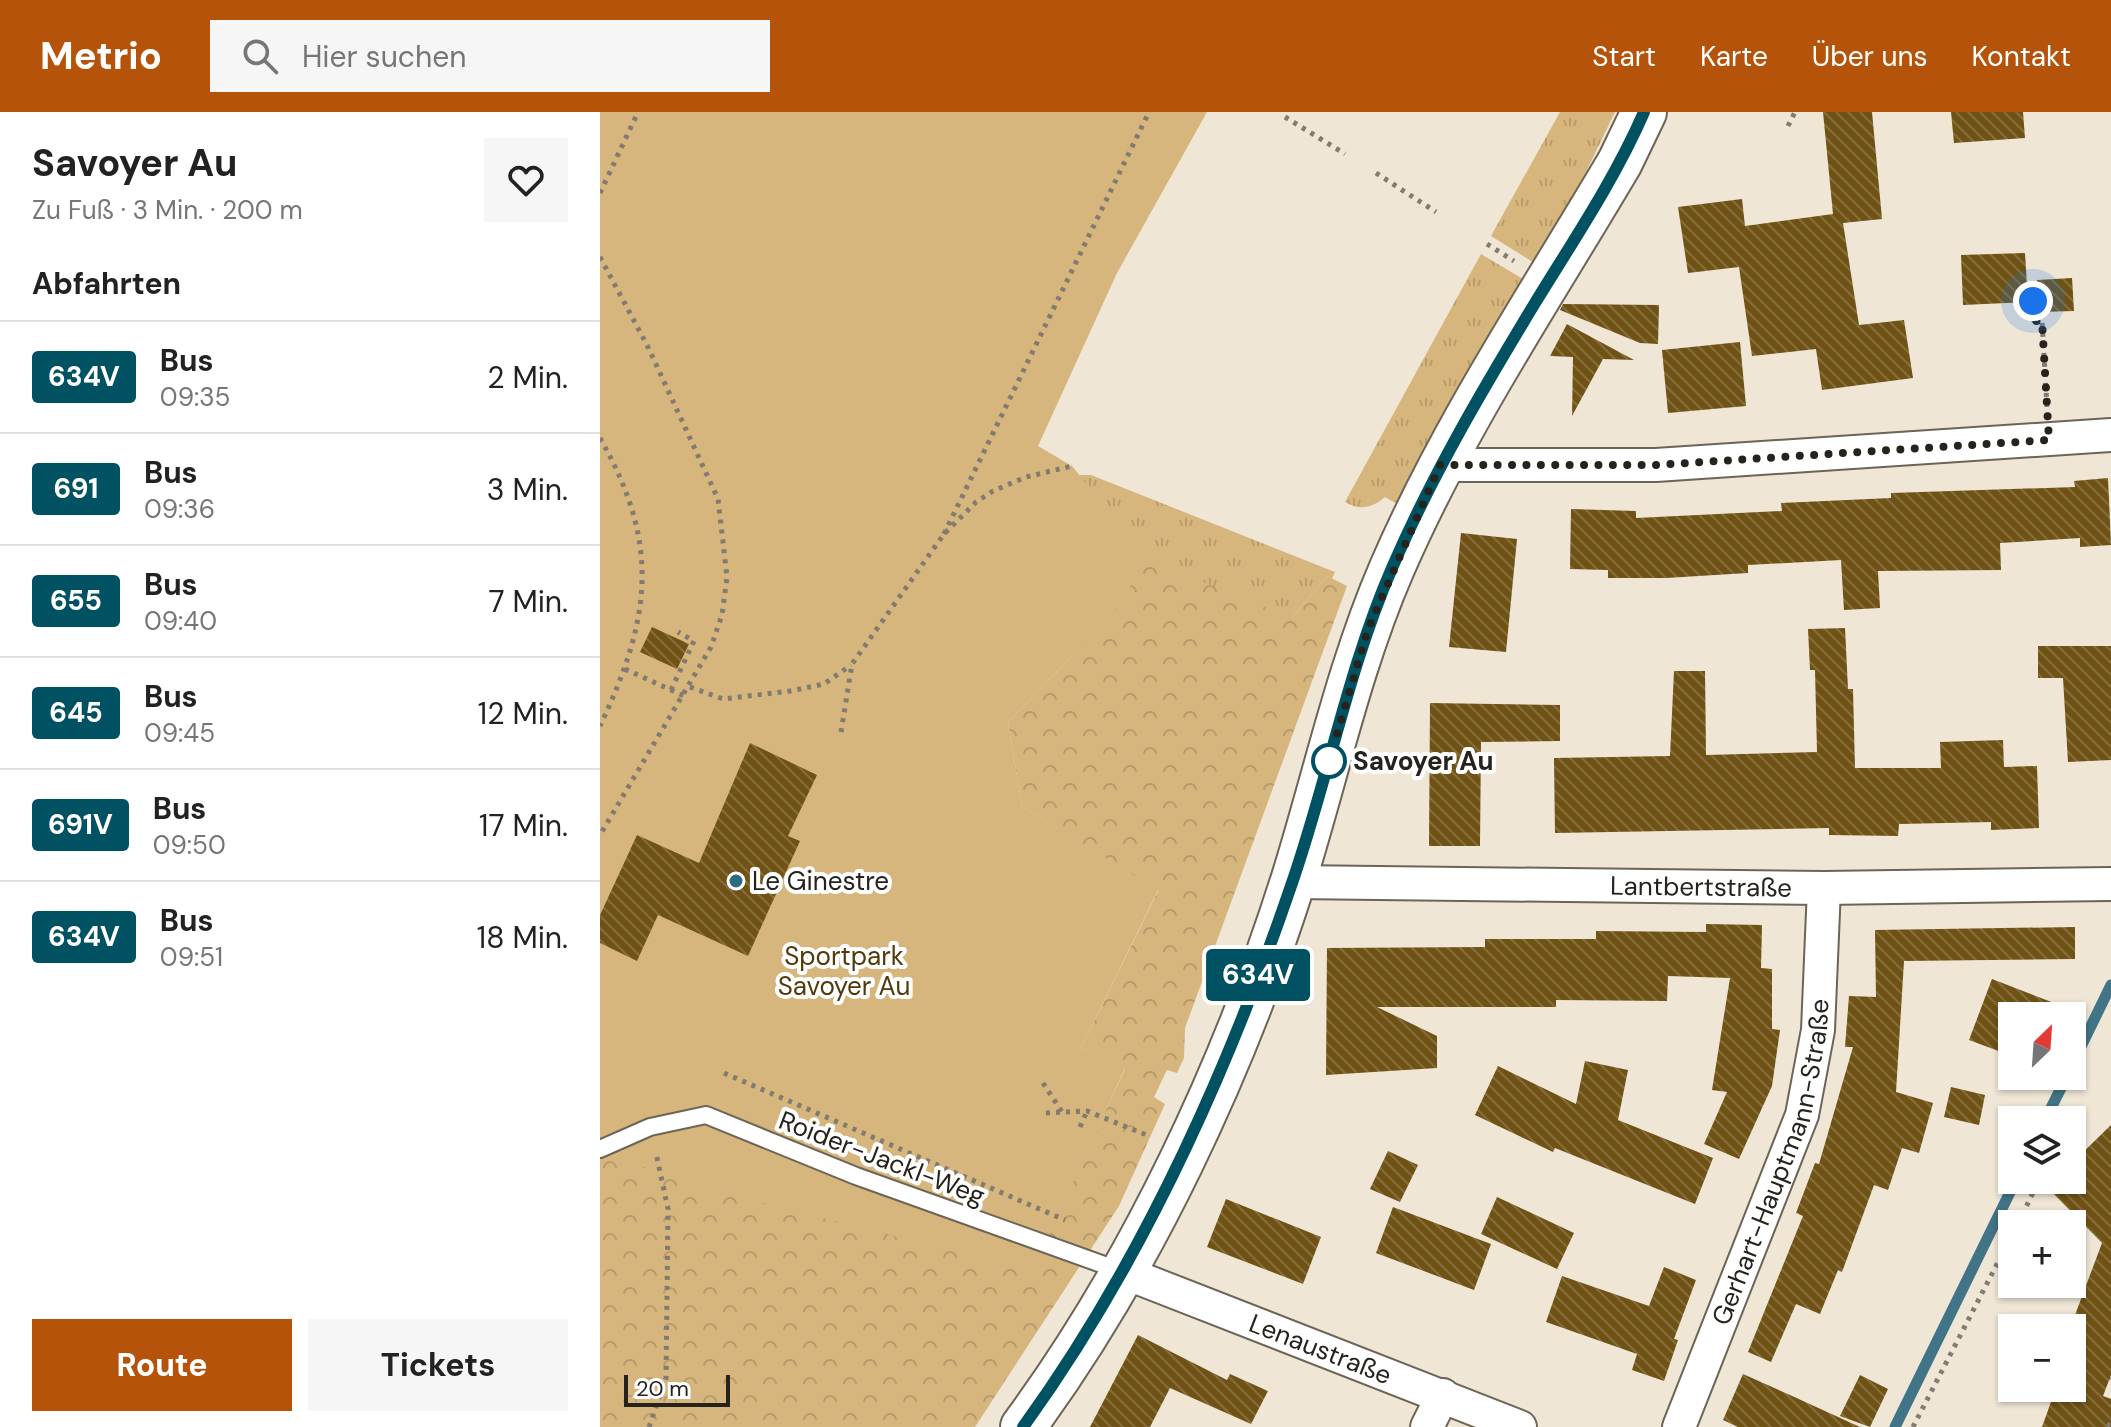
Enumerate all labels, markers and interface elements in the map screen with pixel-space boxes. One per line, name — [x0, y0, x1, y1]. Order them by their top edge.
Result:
search box — [210, 20, 770, 92]
text: Metrio — [40, 31, 162, 81]
icon: search — [238, 34, 282, 78]
text: Hier suchen — [302, 37, 467, 76]
text: Start — [1592, 38, 1656, 75]
text: Karte — [1700, 38, 1768, 75]
text: Über uns — [1812, 38, 1928, 75]
text: Kontakt — [1972, 38, 2071, 75]
text: Savoyer Au — [32, 138, 237, 188]
button: heart — [484, 138, 568, 222]
text: Zu Fuß · 3 Min. · 200 m — [32, 193, 303, 227]
text: Abfahrten — [32, 264, 181, 303]
your location — [2013, 281, 2053, 321]
text: Bus — [160, 341, 213, 380]
text: 634V — [48, 358, 120, 395]
text: 2 Min. — [487, 358, 568, 397]
text: 09:35 — [160, 380, 230, 414]
text: Bus — [144, 453, 198, 492]
text: 691 — [54, 470, 98, 507]
text: 3 Min. — [487, 470, 568, 509]
text: 09:36 — [144, 492, 215, 526]
text: Bus — [144, 565, 198, 604]
text: 655 — [50, 582, 102, 619]
text: 7 Min. — [488, 582, 568, 621]
text: 09:40 — [144, 604, 217, 638]
text: Bus — [144, 677, 198, 716]
text: 645 — [49, 694, 103, 731]
text: 12 Min. — [478, 694, 568, 733]
text: 09:45 — [144, 716, 215, 750]
marker: Savoyer Au — [1312, 744, 1346, 778]
place label: Savoyer Au — [1353, 744, 1494, 778]
text: Bus — [153, 789, 206, 828]
text: 691V — [48, 806, 113, 843]
text: 17 Min. — [479, 806, 568, 845]
text: 09:50 — [153, 828, 226, 862]
place label: Le Ginestre — [752, 864, 889, 898]
street label: Lantbertstraße — [1610, 869, 1792, 905]
marker: Le Ginestre — [727, 872, 745, 890]
text: Bus — [160, 901, 213, 940]
text: 634V — [48, 918, 120, 955]
text: 18 Min. — [477, 918, 568, 957]
park label: Sportpark Savoyer Au — [778, 939, 910, 1003]
text: 09:51 — [160, 940, 223, 974]
line badge: 634V — [1202, 949, 1314, 1001]
text: 634V — [1222, 956, 1294, 993]
street label: Gerhart-Hauptmann-Straße — [1704, 998, 1836, 1330]
north arrow — [1998, 1002, 2086, 1090]
map controls — [1998, 1002, 2086, 1402]
street label: Roider-Jackl-Weg — [774, 1103, 990, 1213]
button: layers — [1998, 1106, 2086, 1194]
button: + — [1998, 1210, 2086, 1298]
street label: Lenaustraße — [1244, 1306, 1397, 1392]
button: − — [1998, 1314, 2086, 1402]
button: Route — [32, 1319, 292, 1411]
button: Tickets — [308, 1319, 568, 1411]
scale bar — [624, 1371, 730, 1407]
text: 20 m — [636, 1374, 689, 1403]

